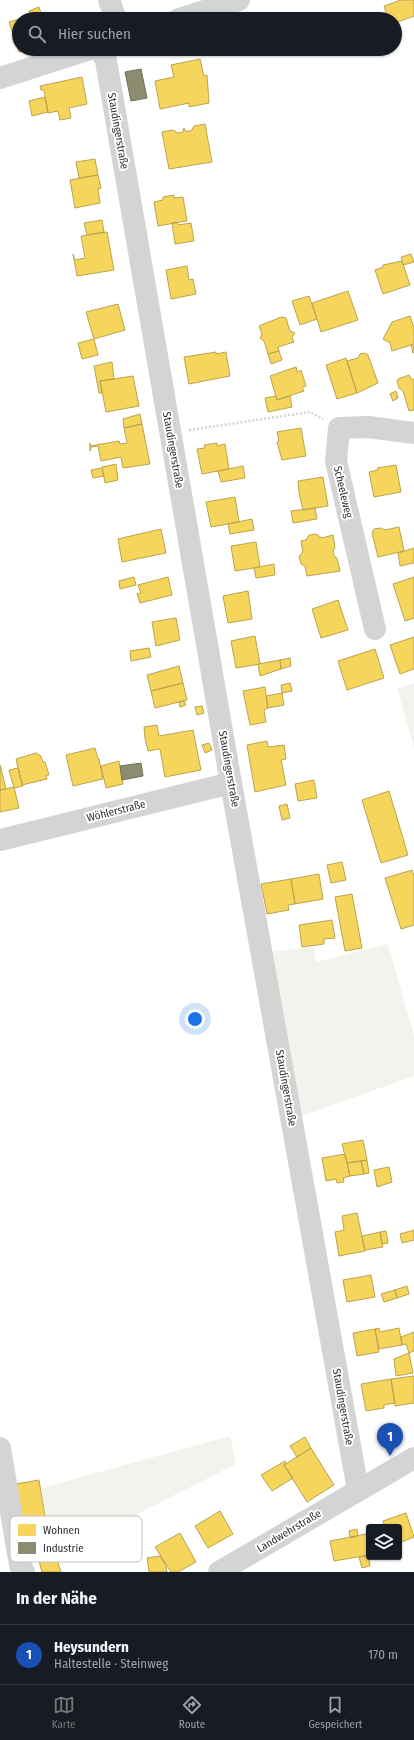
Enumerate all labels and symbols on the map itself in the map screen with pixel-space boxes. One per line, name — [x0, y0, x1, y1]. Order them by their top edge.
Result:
street label: Staudingerstraße — [105, 92, 131, 170]
street label: Staudingerstraße — [160, 411, 186, 489]
street label: Scheeleweg — [331, 465, 355, 520]
street label: Staudingerstraße — [216, 730, 242, 808]
street label: Wöhlerstraße — [85, 797, 147, 825]
your location — [185, 1009, 205, 1029]
street label: Staudingerstraße — [273, 1049, 299, 1127]
street label: Staudingerstraße — [330, 1368, 356, 1446]
pin: 1 — [377, 1423, 403, 1456]
street label: Landwehrstraße — [255, 1507, 323, 1555]
legend — [10, 1516, 142, 1562]
text: Wohnen — [43, 1524, 80, 1537]
text: Industrie — [43, 1542, 84, 1555]

